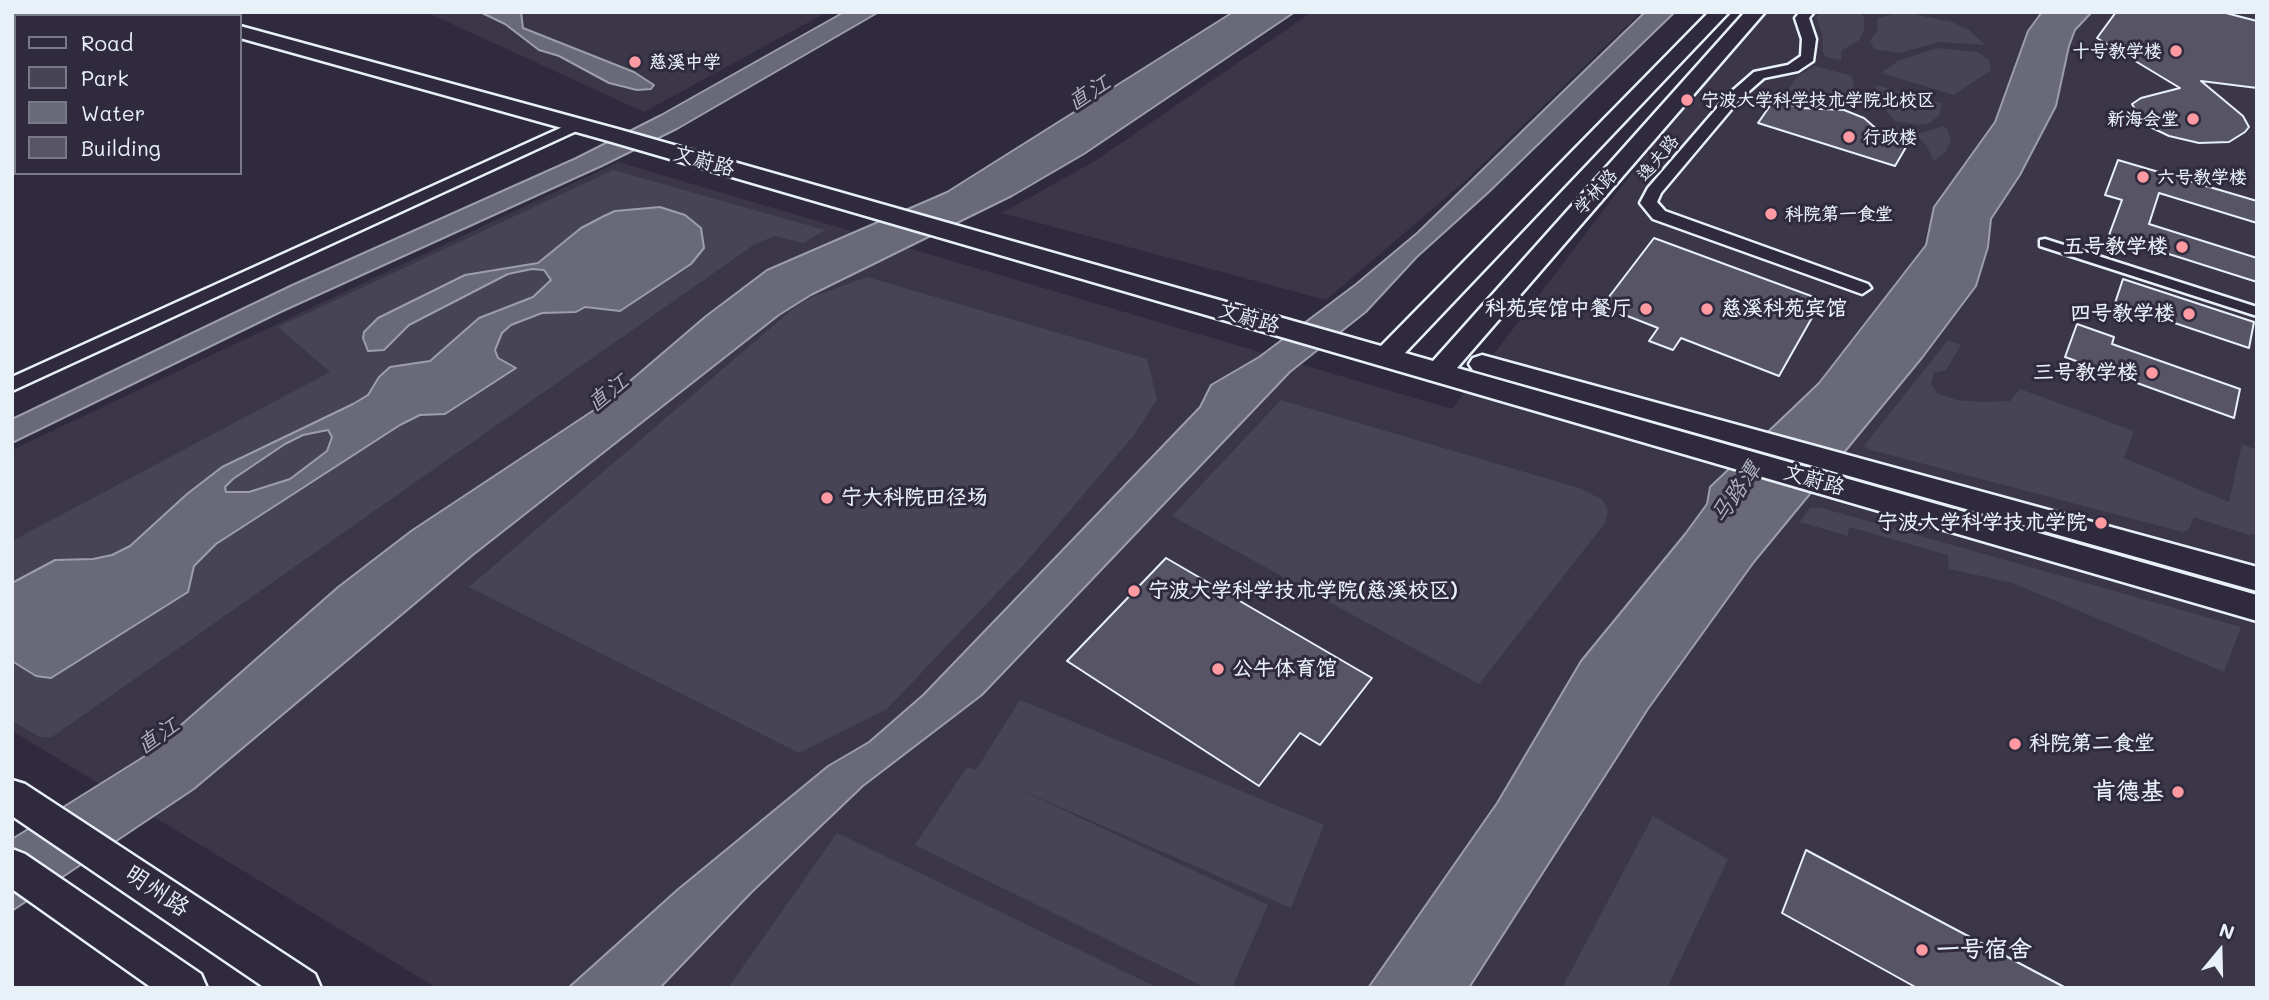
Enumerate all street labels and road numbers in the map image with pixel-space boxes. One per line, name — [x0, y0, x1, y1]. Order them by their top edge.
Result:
street label: 逸夫路 — [1632, 130, 1684, 186]
street label: 文蔚路 — [670, 140, 738, 182]
street label: 学林路 — [1570, 165, 1622, 219]
street label: 文蔚路 — [1215, 297, 1283, 339]
street label: 文蔚路 — [1780, 459, 1848, 501]
street label: 明州路 — [119, 859, 195, 923]

